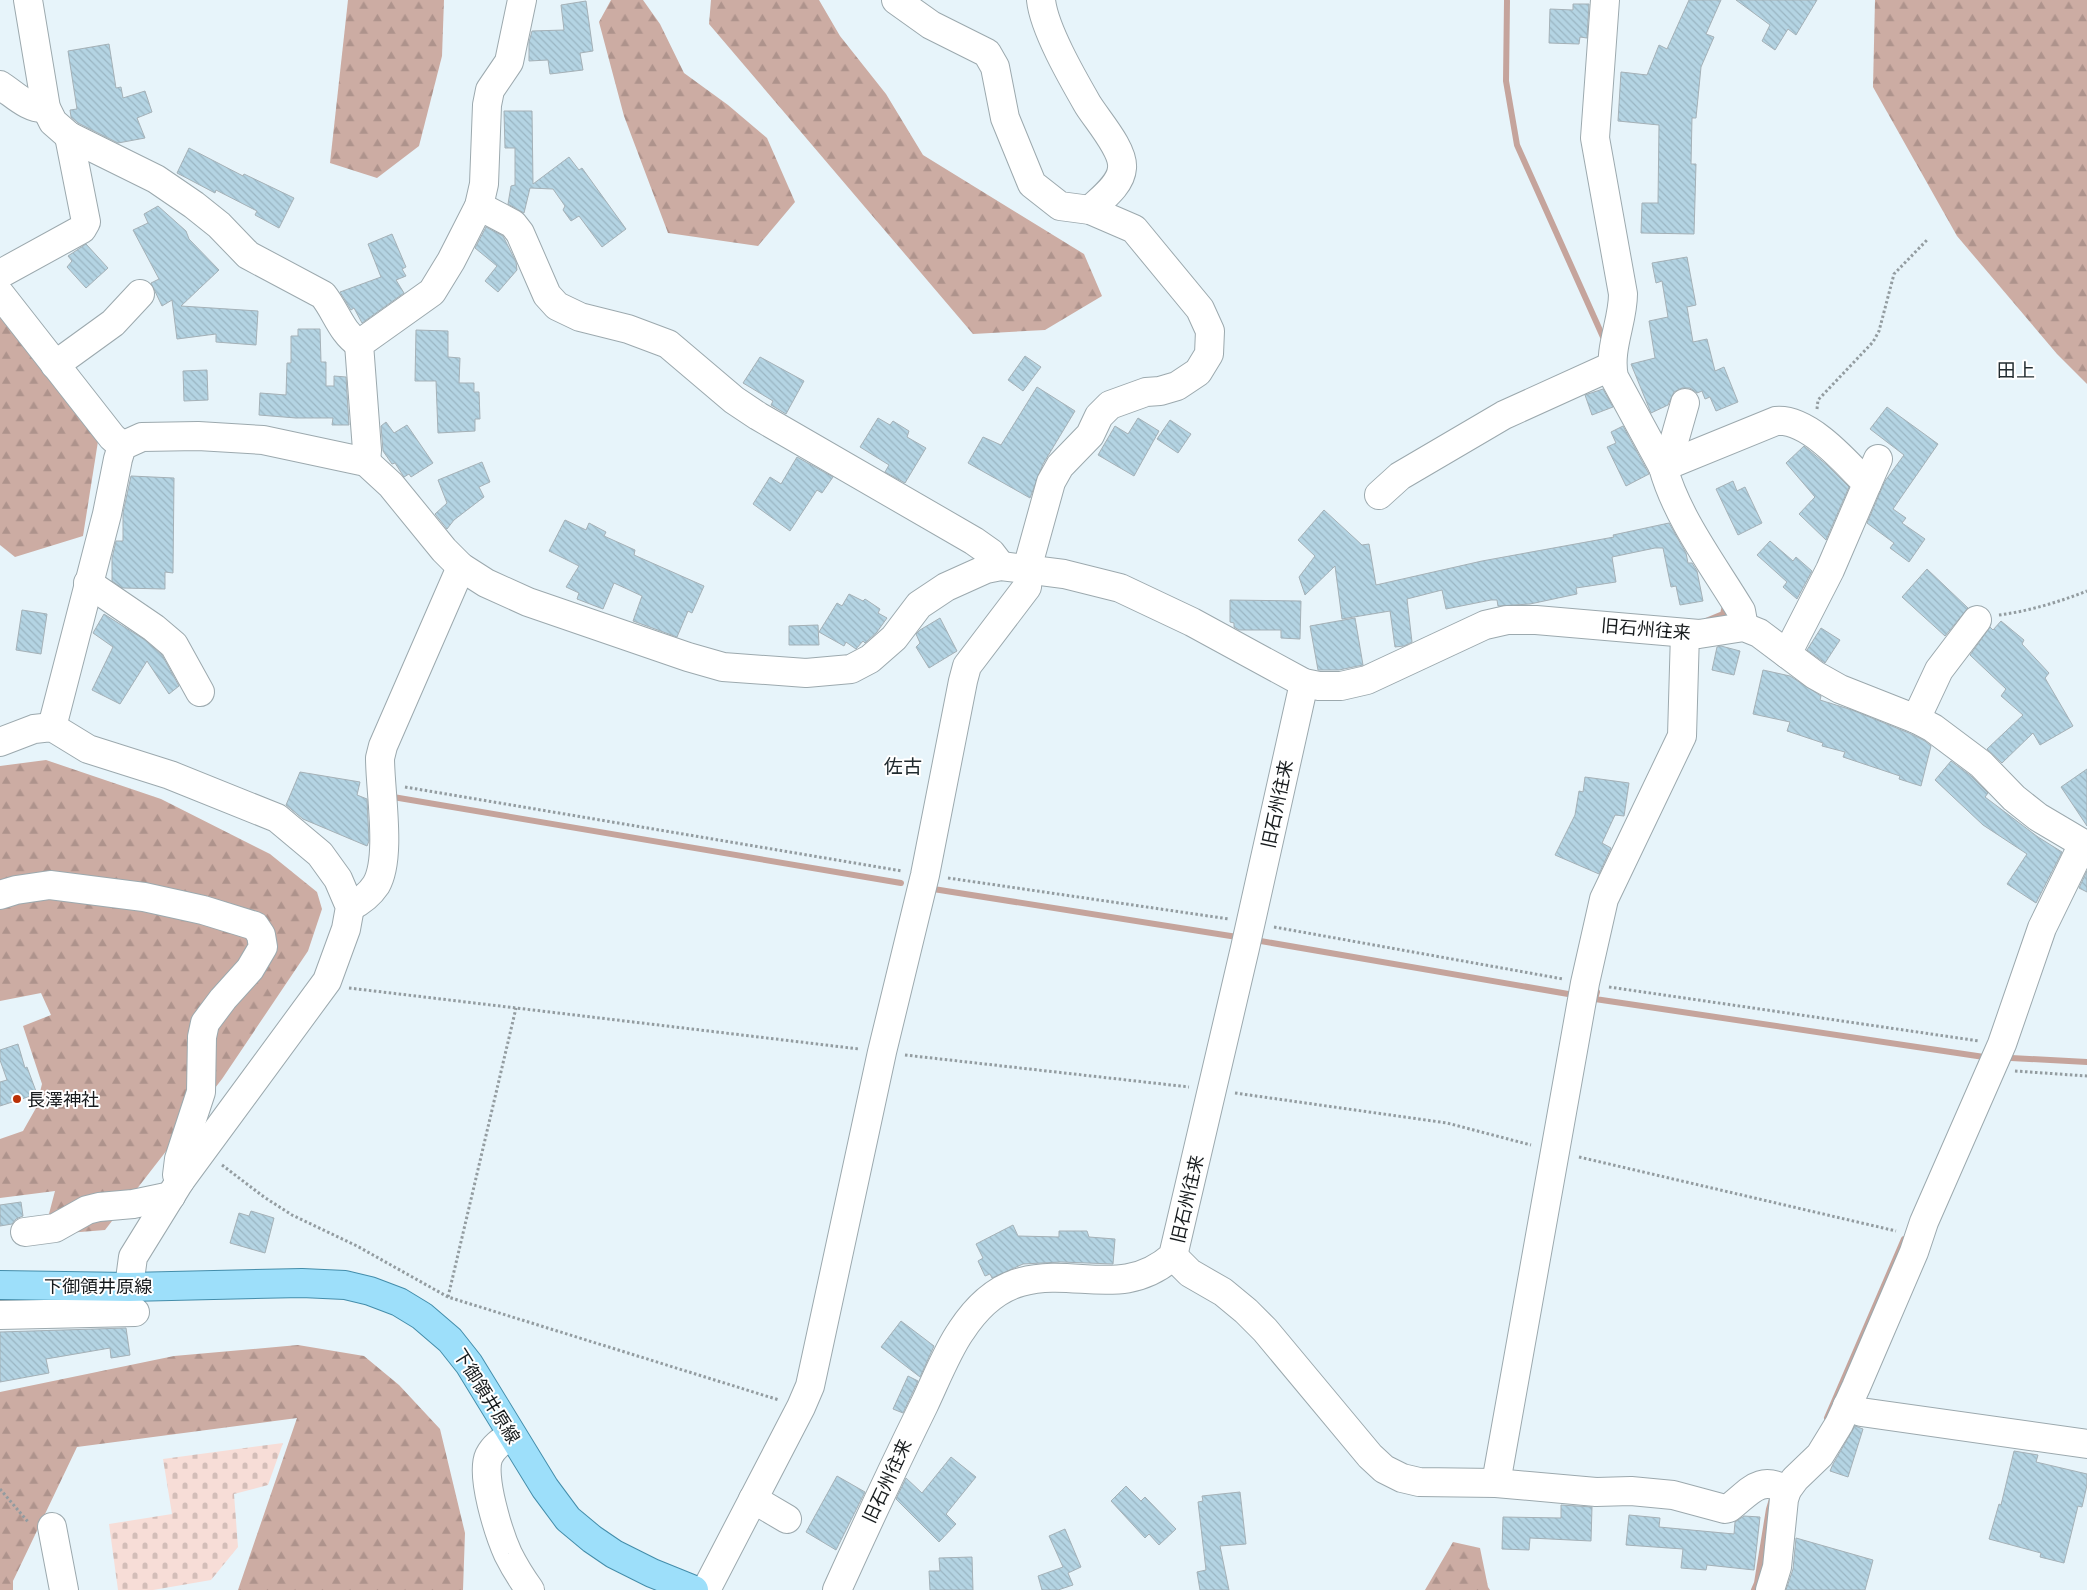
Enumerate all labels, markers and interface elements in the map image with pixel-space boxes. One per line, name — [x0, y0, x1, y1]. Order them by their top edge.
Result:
district label: 田上 — [1997, 358, 2035, 382]
street label: 旧石州往来 — [1600, 614, 1692, 644]
district label: 佐古 — [884, 754, 922, 778]
street label: 旧石州往来 — [1256, 758, 1298, 850]
place label: 長澤神社 — [27, 1088, 99, 1111]
marker: 長澤神社 — [11, 1093, 23, 1105]
street label: 旧石州往来 — [1166, 1153, 1208, 1245]
street label: 下御領井原線 — [44, 1275, 152, 1298]
street label: 下御領井原線 — [449, 1344, 525, 1448]
street label: 旧石州往来 — [858, 1435, 916, 1527]

